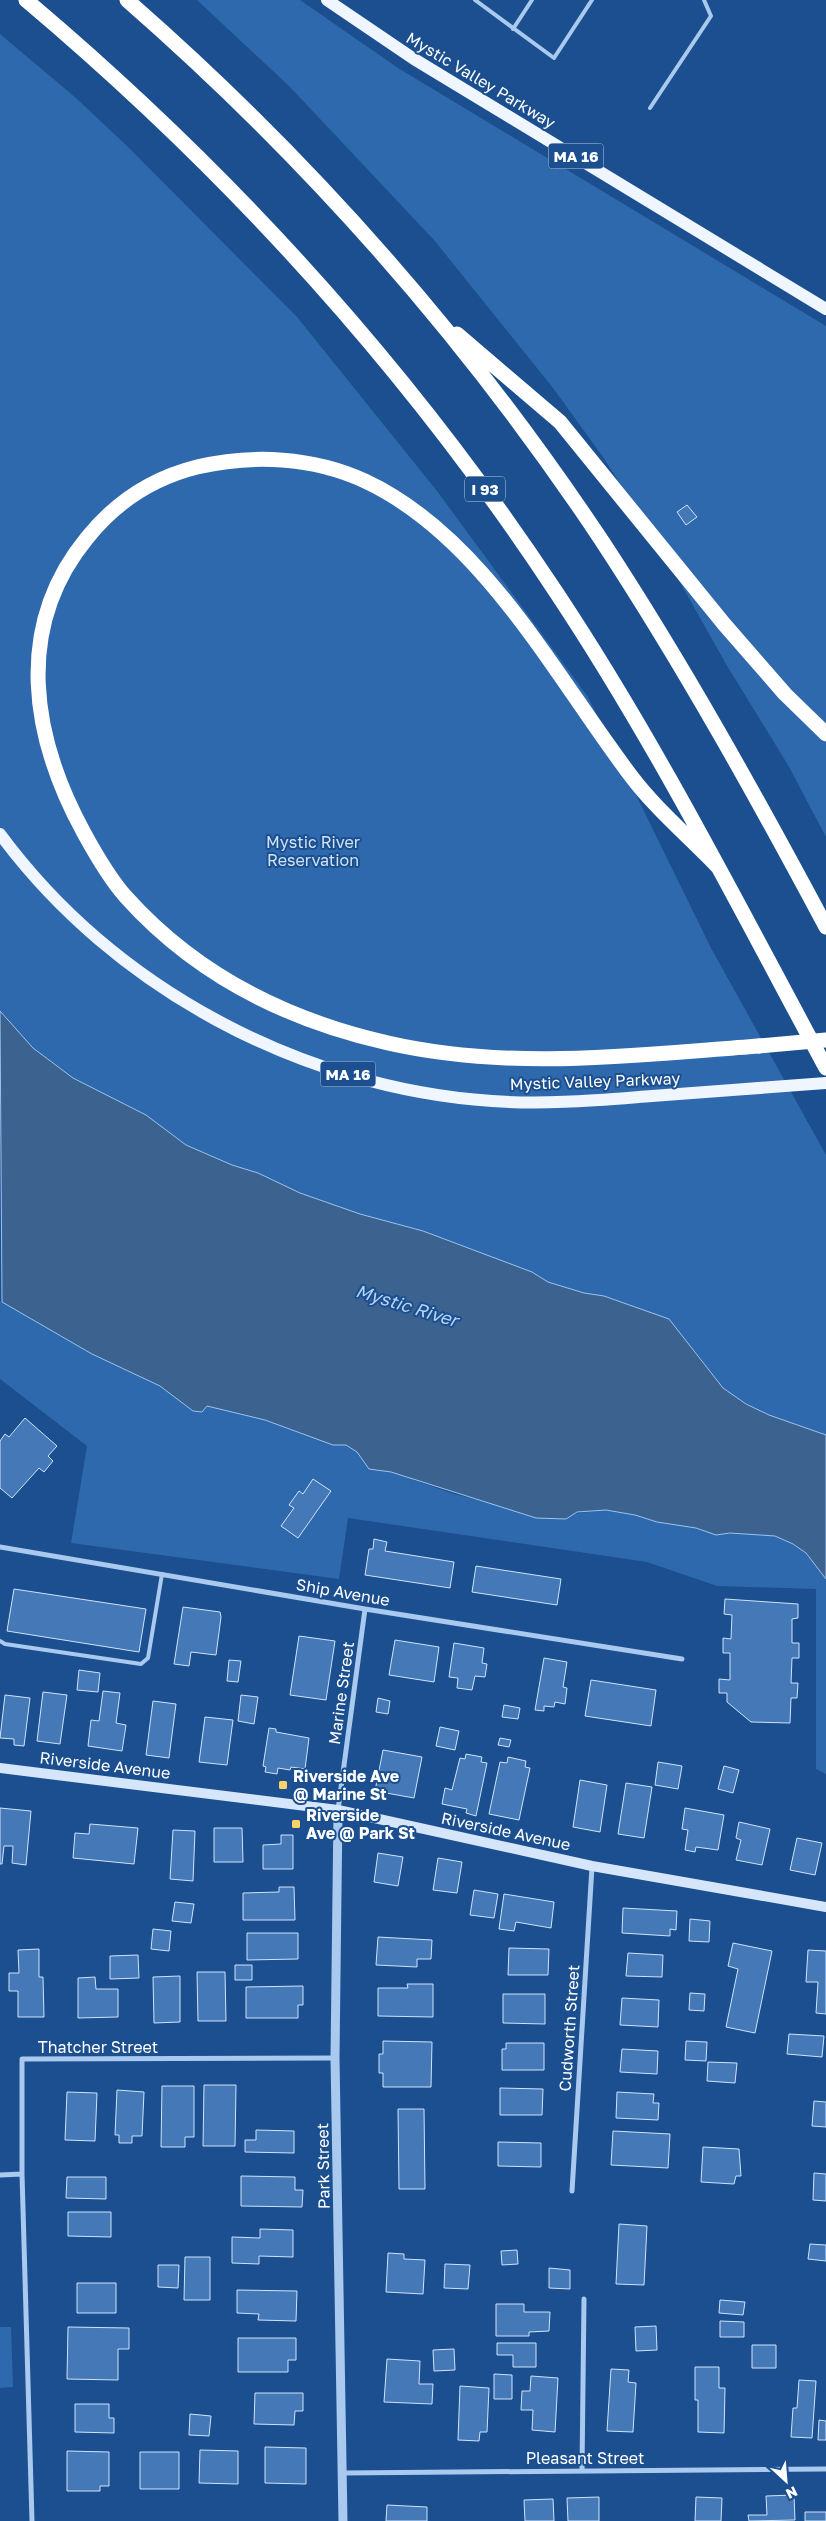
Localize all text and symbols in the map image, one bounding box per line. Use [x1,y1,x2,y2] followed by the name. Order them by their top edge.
[403,28,559,133] street label: Mystic Valley Parkway
[548,144,604,168] road number: MA 16
[465,476,505,502] road number: I 93
[266,832,360,870] park label: Mystic River Reservation
[320,1062,376,1086] road number: MA 16
[509,1068,681,1094] street label: Mystic Valley Parkway
[353,1279,464,1332] water label: Mystic River
[295,1574,391,1610] street label: Ship Avenue
[324,1640,358,1746] street label: Marine Street
[38,1747,172,1783] street label: Riverside Avenue
[293,1766,399,1804] place label: Riverside Ave @ Marine St
[277,1779,289,1791] marker: Riverside Ave @ Marine St
[306,1805,415,1843] place label: Riverside Ave @ Park St
[440,1808,572,1854] street label: Riverside Avenue
[290,1818,302,1830] marker: Riverside Ave @ Park St
[555,1964,583,2092] street label: Cudworth Street
[38,2037,158,2057] street label: Thatcher Street
[312,2123,334,2209] street label: Park Street
[526,2448,644,2468] street label: Pleasant Street
[761,2456,811,2506] north arrow
[783,2483,800,2503] text: N

